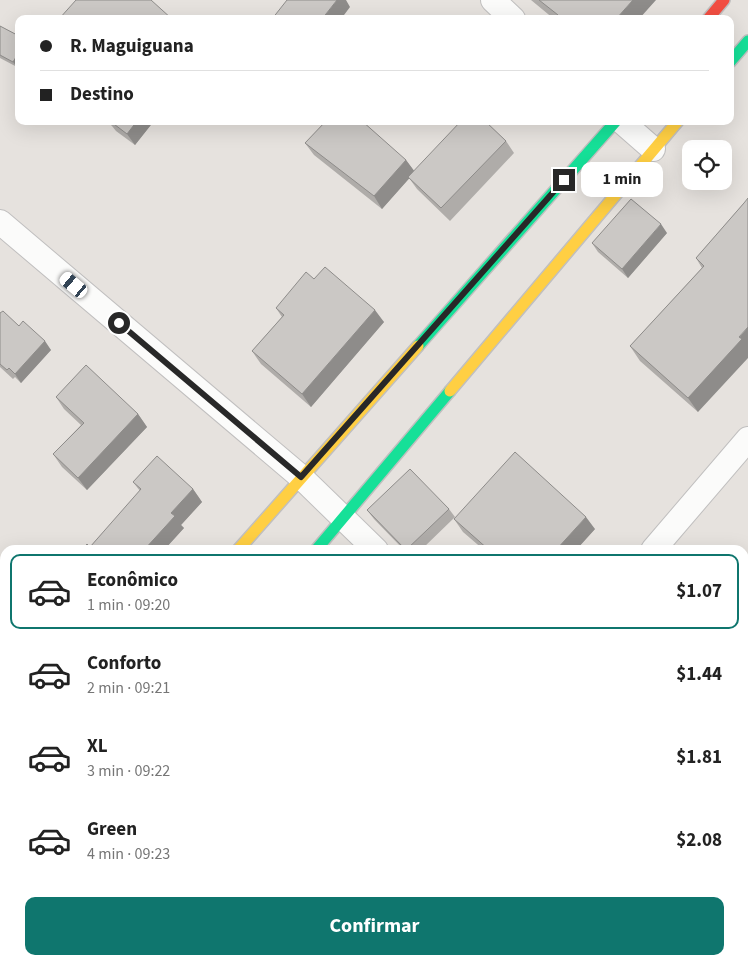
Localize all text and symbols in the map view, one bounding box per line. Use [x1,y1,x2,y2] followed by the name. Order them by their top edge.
[70,33,194,60] text: R. Maguiguana
[70,81,134,108] text: Destino
[682,140,732,190] map controls
[682,140,732,190] button: locate
[582,162,664,198] callout: 1 min
[603,168,641,190] text: 1 min
[553,169,575,191] route end
[57,270,90,300] car
[108,312,130,334] route start
[87,567,178,594] text: Econômico
[27,569,72,614] icon: car
[676,578,722,605] text: $1.07
[87,594,170,616] text: 1 min · 09:20
[87,650,161,677] text: Conforto
[27,652,72,697] icon: car
[676,661,722,688] text: $1.44
[87,677,170,699] text: 2 min · 09:21
[87,733,108,760] text: XL
[27,735,72,780] icon: car
[676,744,722,771] text: $1.81
[87,760,170,782] text: 3 min · 09:22
[87,816,137,843] text: Green
[27,818,72,863] icon: car
[676,827,722,854] text: $2.08
[87,843,170,865] text: 4 min · 09:23
[25,897,724,955] button: Confirmar

